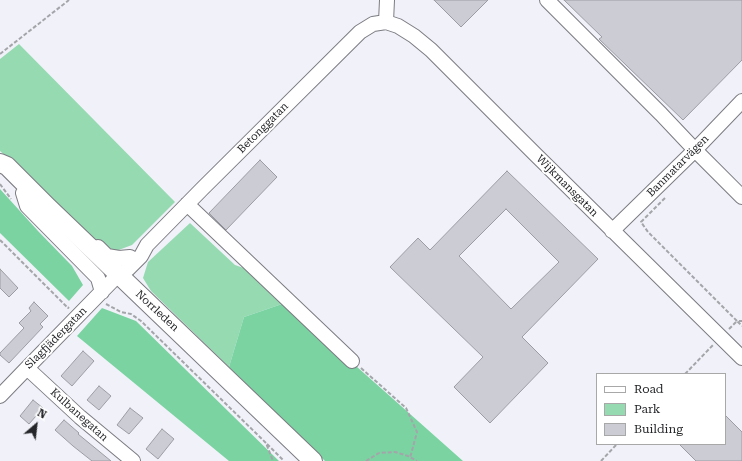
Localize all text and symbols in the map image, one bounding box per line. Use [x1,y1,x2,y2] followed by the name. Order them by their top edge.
[235,100,291,156] street label: Betonggatan
[644,132,712,200] street label: Banmatarvägen
[533,152,601,220] street label: Wijkmansgatan
[133,288,181,334] street label: Norrleden
[22,304,90,372] street label: Slagfjädergatan
[596,373,726,445] legend
[634,382,663,396] text: Road
[47,386,111,444] street label: Kulbanegatan
[634,402,660,416] text: Park
[16,405,56,445] north arrow
[35,406,49,422] text: N
[634,422,683,436] text: Building

